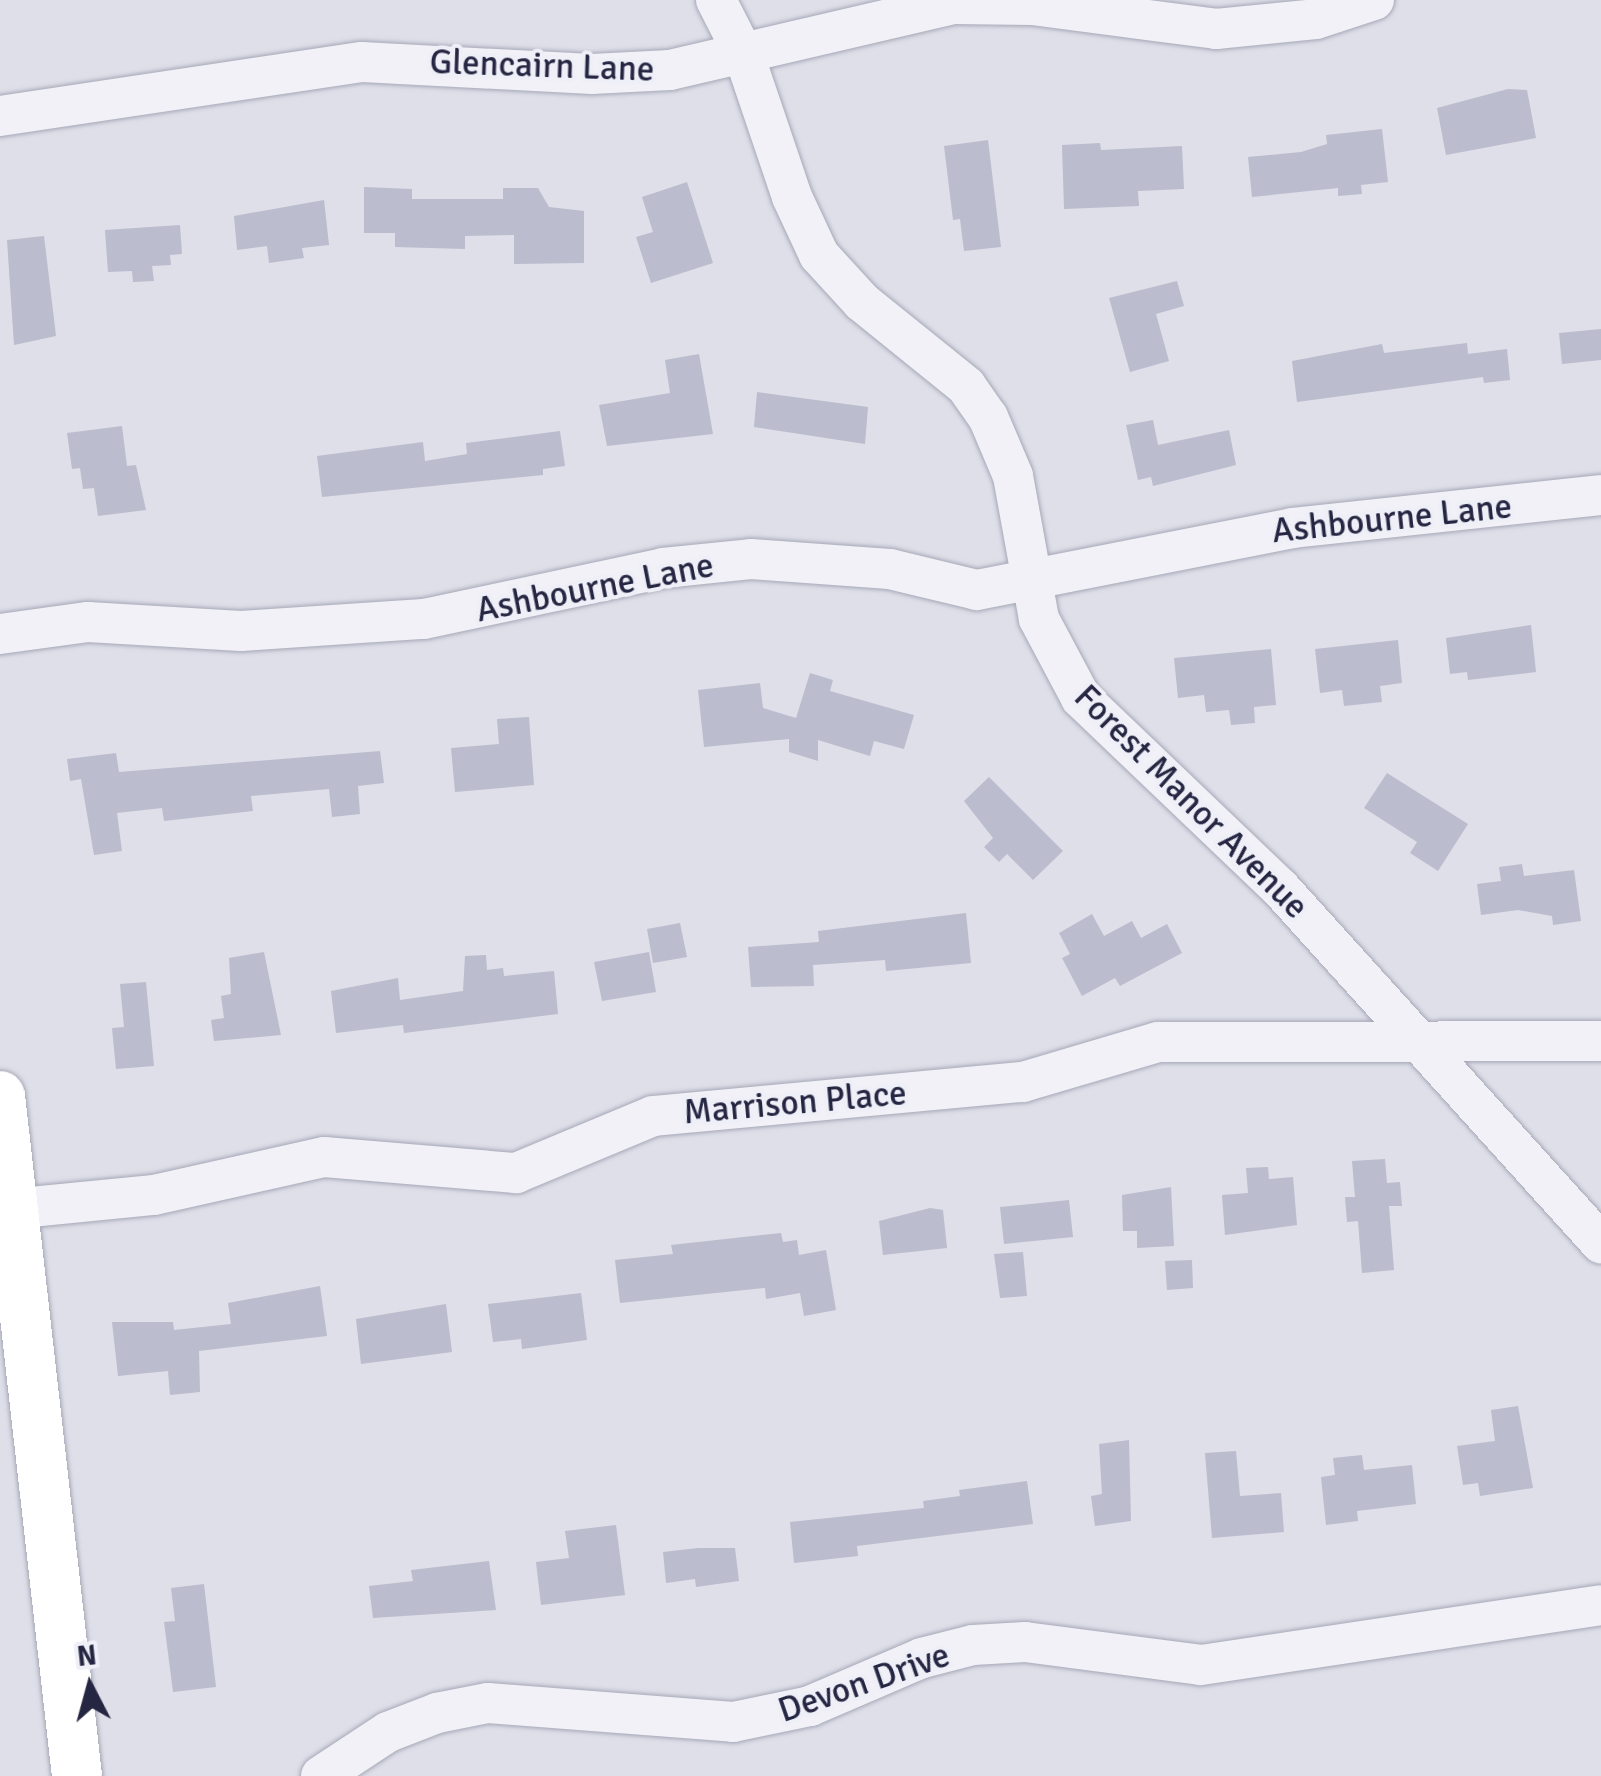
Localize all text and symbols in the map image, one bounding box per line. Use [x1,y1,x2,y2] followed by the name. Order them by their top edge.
[429,41,655,91] street label: Glencairn Lane
[1270,486,1514,552] street label: Ashbourne Lane
[473,544,717,632] street label: Ashbourne Lane
[1065,676,1317,928] street label: Forest Manor Avenue
[682,1072,908,1134] street label: Marrison Place
[773,1634,955,1732] street label: Devon Drive
[40,1636,140,1736] north arrow
[75,1638,98,1674] text: N

